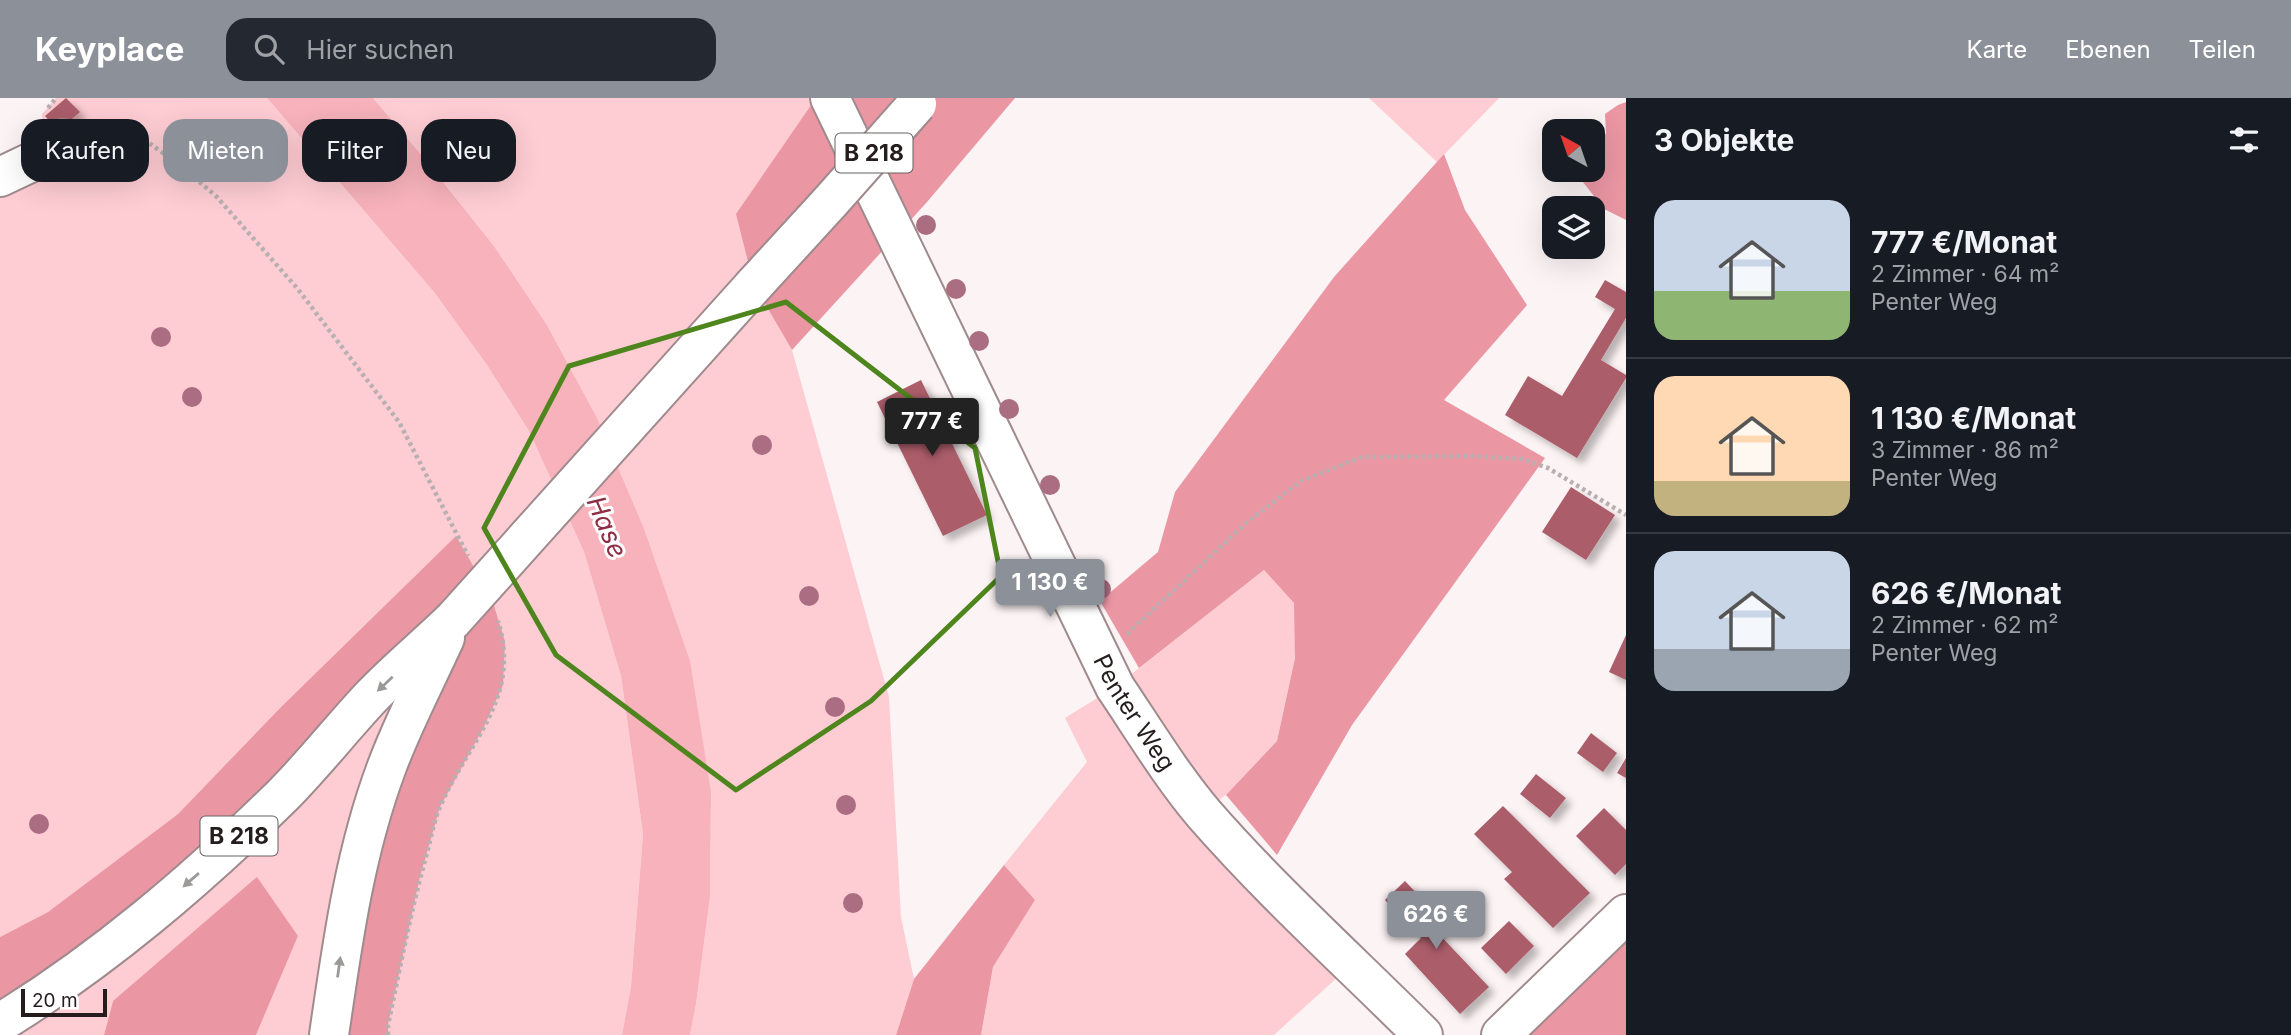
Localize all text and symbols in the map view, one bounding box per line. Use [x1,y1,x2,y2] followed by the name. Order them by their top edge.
[226,18,716,81] search box
[35,29,184,69] text: Keyplace
[250,30,288,68] icon: search
[306,34,454,65] text: Hier suchen
[1967,35,2027,64] text: Karte
[2065,35,2151,64] text: Ebenen
[2189,35,2256,64] text: Teilen
[21,119,149,182] chip: Kaufen
[163,119,288,182] chip: Mieten
[302,119,407,182] chip: Filter
[421,119,516,182] chip: Neu
[1542,119,1605,182] north arrow
[1542,119,1605,259] map controls
[2225,121,2263,159] icon: filters
[1654,122,1794,158] text: 3 Objekte
[836,134,912,172] road number: B 218
[1542,196,1605,259] button: layers
[1871,224,2057,260] text: 777 €/Monat
[1710,228,1794,312] icon: home
[1871,260,2059,288] text: 2 Zimmer · 64 m²
[1871,288,1997,316] text: Penter Weg
[883,398,981,458] pin: 777 €
[1871,400,2076,436] text: 1 130 €/Monat
[1710,404,1794,488] icon: home
[901,407,963,435] text: 777 €
[1871,436,2059,464] text: 3 Zimmer · 86 m²
[1871,464,1997,492] text: Penter Weg
[581,491,634,562] water label: Hase
[985,560,1115,619] pin: 1 130 €
[1012,568,1088,596] text: 1 130 €
[1871,575,2062,611] text: 626 €/Monat
[1710,579,1794,663] icon: home
[1871,611,2059,639] text: 2 Zimmer · 62 m²
[1871,639,1997,667] text: Penter Weg
[1087,650,1182,776] street label: Penter Weg
[377,675,394,691] one-way arrow
[201,816,278,856] road number: B 218
[183,872,200,887] one-way arrow
[1387,892,1485,951] pin: 626 €
[1403,900,1469,928] text: 626 €
[334,956,345,978] one-way arrow
[21,986,107,1018] scale bar
[32,989,78,1012] text: 20 m

